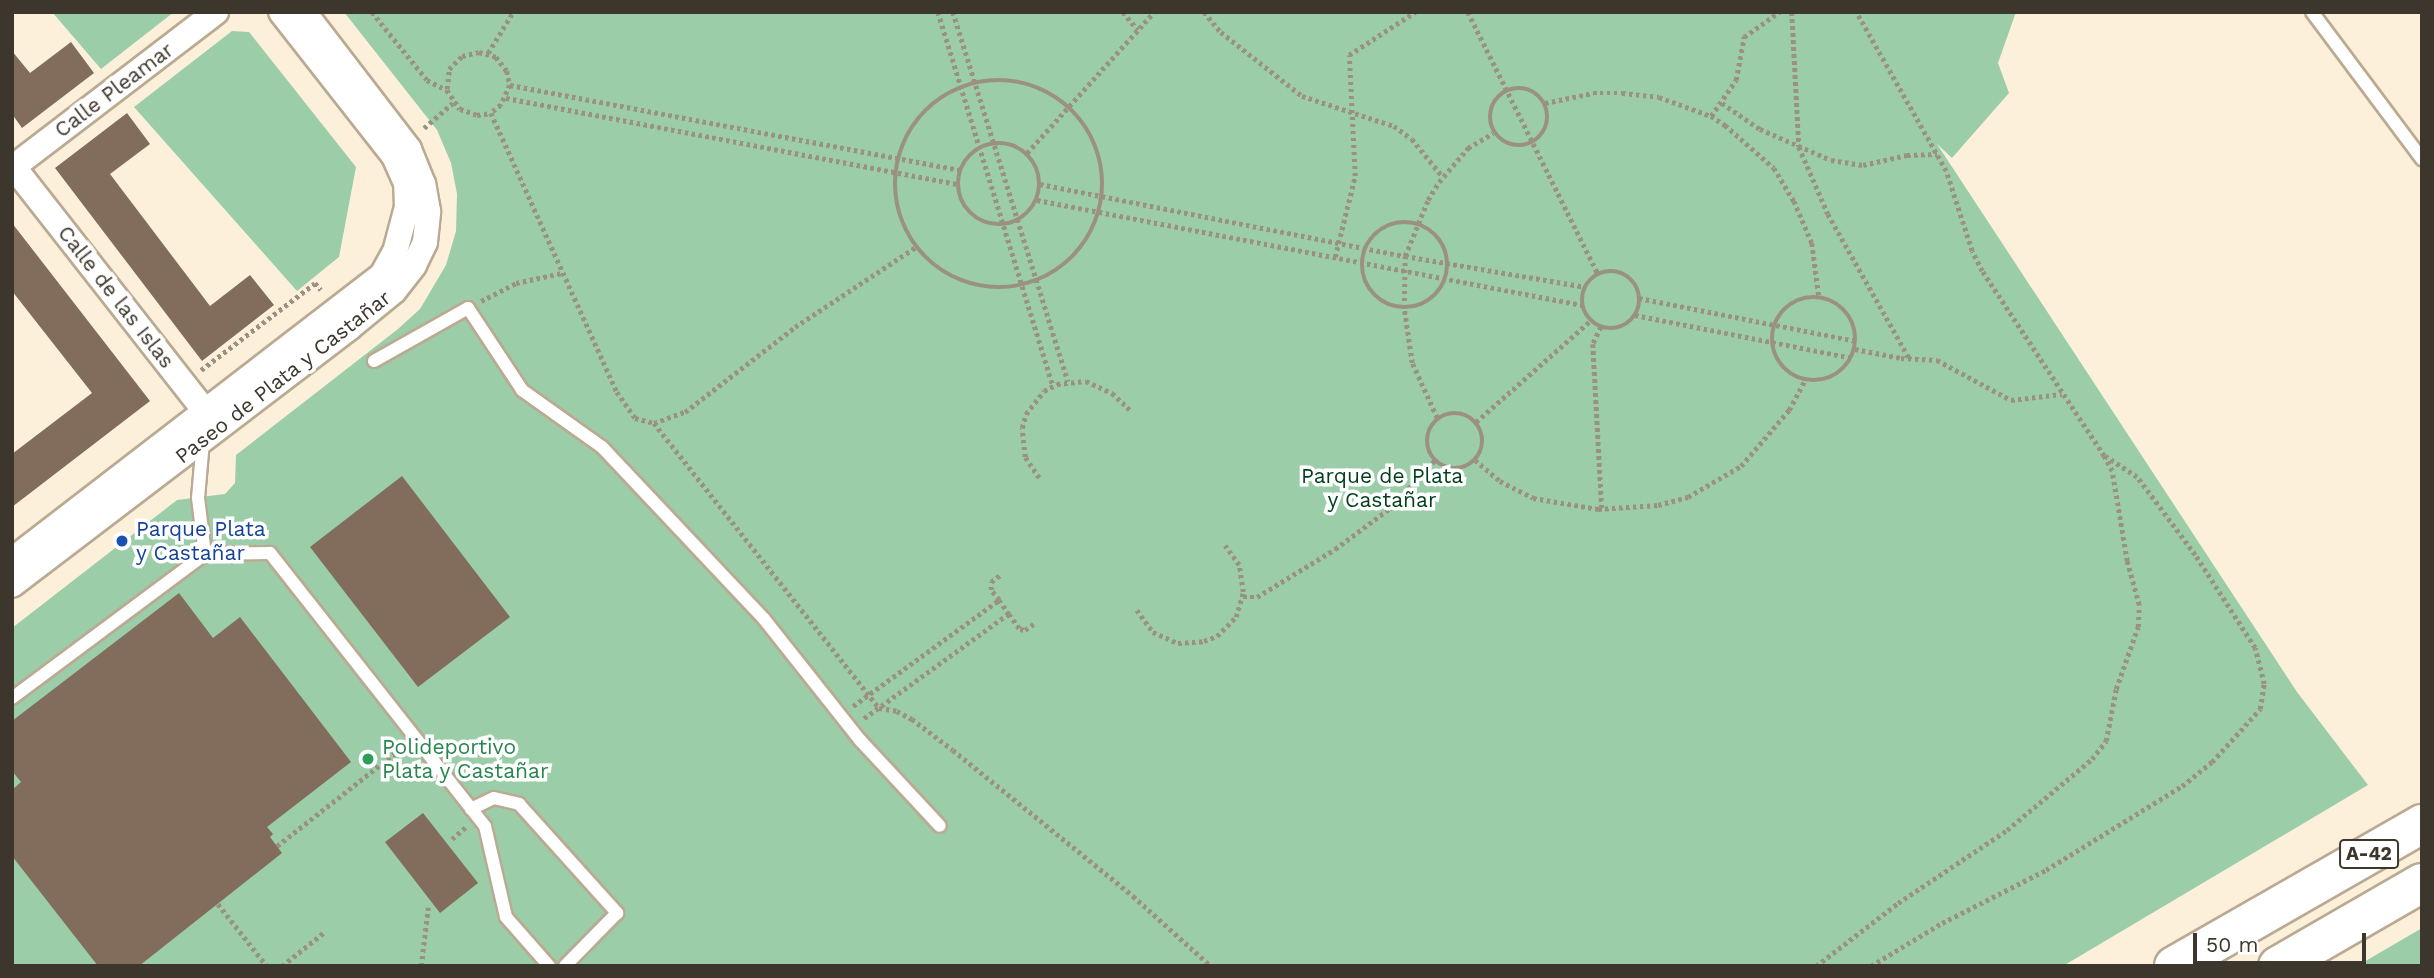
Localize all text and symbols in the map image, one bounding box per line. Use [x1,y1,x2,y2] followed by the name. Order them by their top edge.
[50,37,178,143] street label: Calle Pleamar
[53,221,179,373] street label: Calle de las Islas
[170,285,396,469] street label: Paseo de Plata y Castañar
[1301,463,1463,513] park label: Parque de Plata y Castañar
[136,516,266,566] place label: Parque Plata y Castañar
[114,533,130,549] marker: Parque Plata y Castañar
[382,734,550,784] place label: Polideportivo Plata y Castañar
[360,751,376,767] marker: Polideportivo Plata y Castañar
[2338,838,2400,870] road number: A-42
[2196,918,2369,962] scale bar
[2206,932,2258,957] text: 50 m

